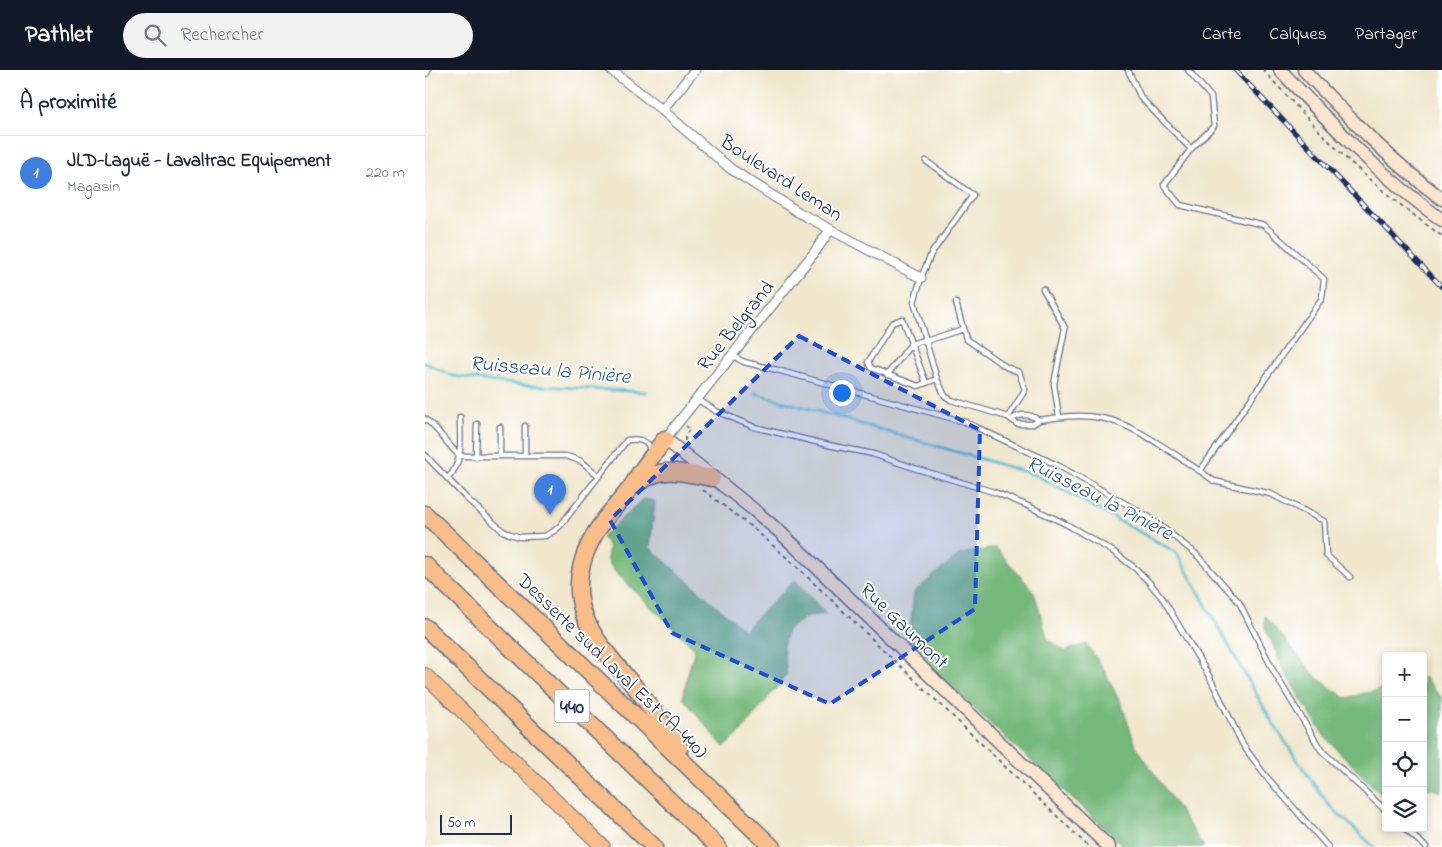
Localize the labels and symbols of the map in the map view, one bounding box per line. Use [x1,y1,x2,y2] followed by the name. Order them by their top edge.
[713,128,848,230] street label: Boulevard Leman
[691,275,783,379] street label: Rue Belgrand
[468,349,633,393] water label: Ruisseau la Pinière
[829,380,855,406] your location
[1021,449,1179,549] water label: Ruisseau la Pinière
[534,474,566,515] pin: 1
[513,567,713,763] street label: Desserte sud Laval Est (A-440)
[852,577,954,677] street label: Rue Gaumont
[555,690,589,722] road number: 440
[440,812,513,835] scale bar

